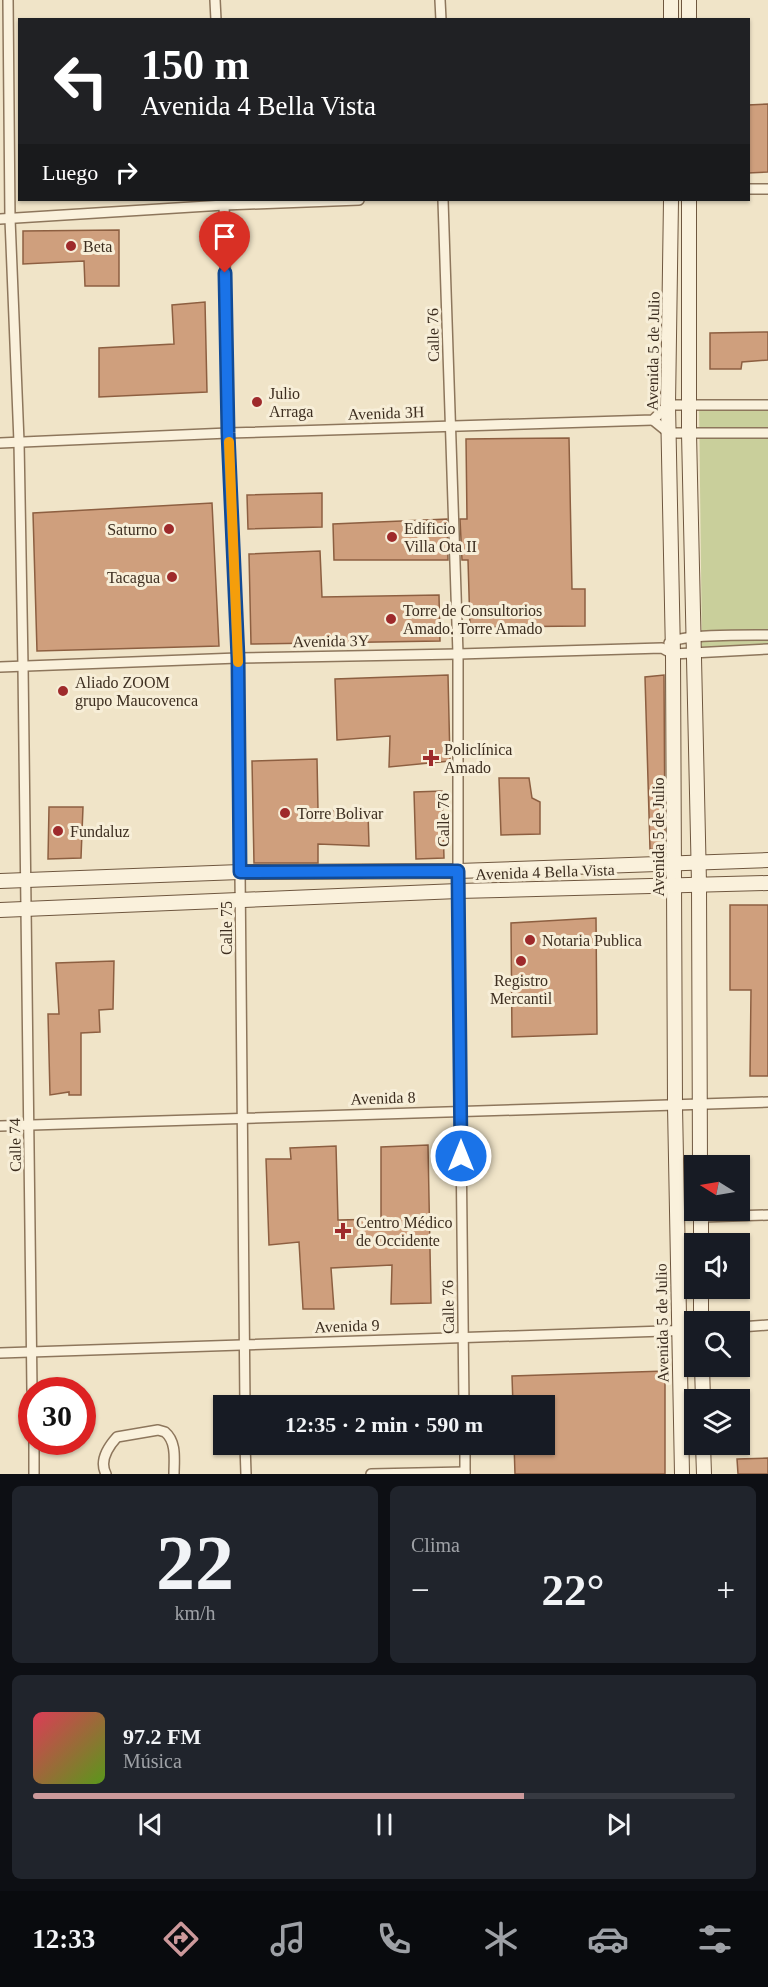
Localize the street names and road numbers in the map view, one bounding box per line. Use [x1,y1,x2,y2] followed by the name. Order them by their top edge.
[643,291,663,411] street label: Avenida 5 de Julio
[424,308,442,362] street label: Calle 76
[347,403,425,423] street label: Avenida 3H
[293,632,370,650] street label: Avenida 3Y
[650,777,667,897] street label: Avenida 5 de Julio
[435,793,452,847] street label: Calle 76
[475,861,615,883] street label: Avenida 4 Bella Vista
[218,901,235,955] street label: Calle 75
[350,1088,416,1108] street label: Avenida 8
[6,1118,24,1172] street label: Calle 74
[652,1263,672,1383] street label: Avenida 5 de Julio
[439,1280,457,1334] street label: Calle 76
[314,1316,380,1336] street label: Avenida 9

